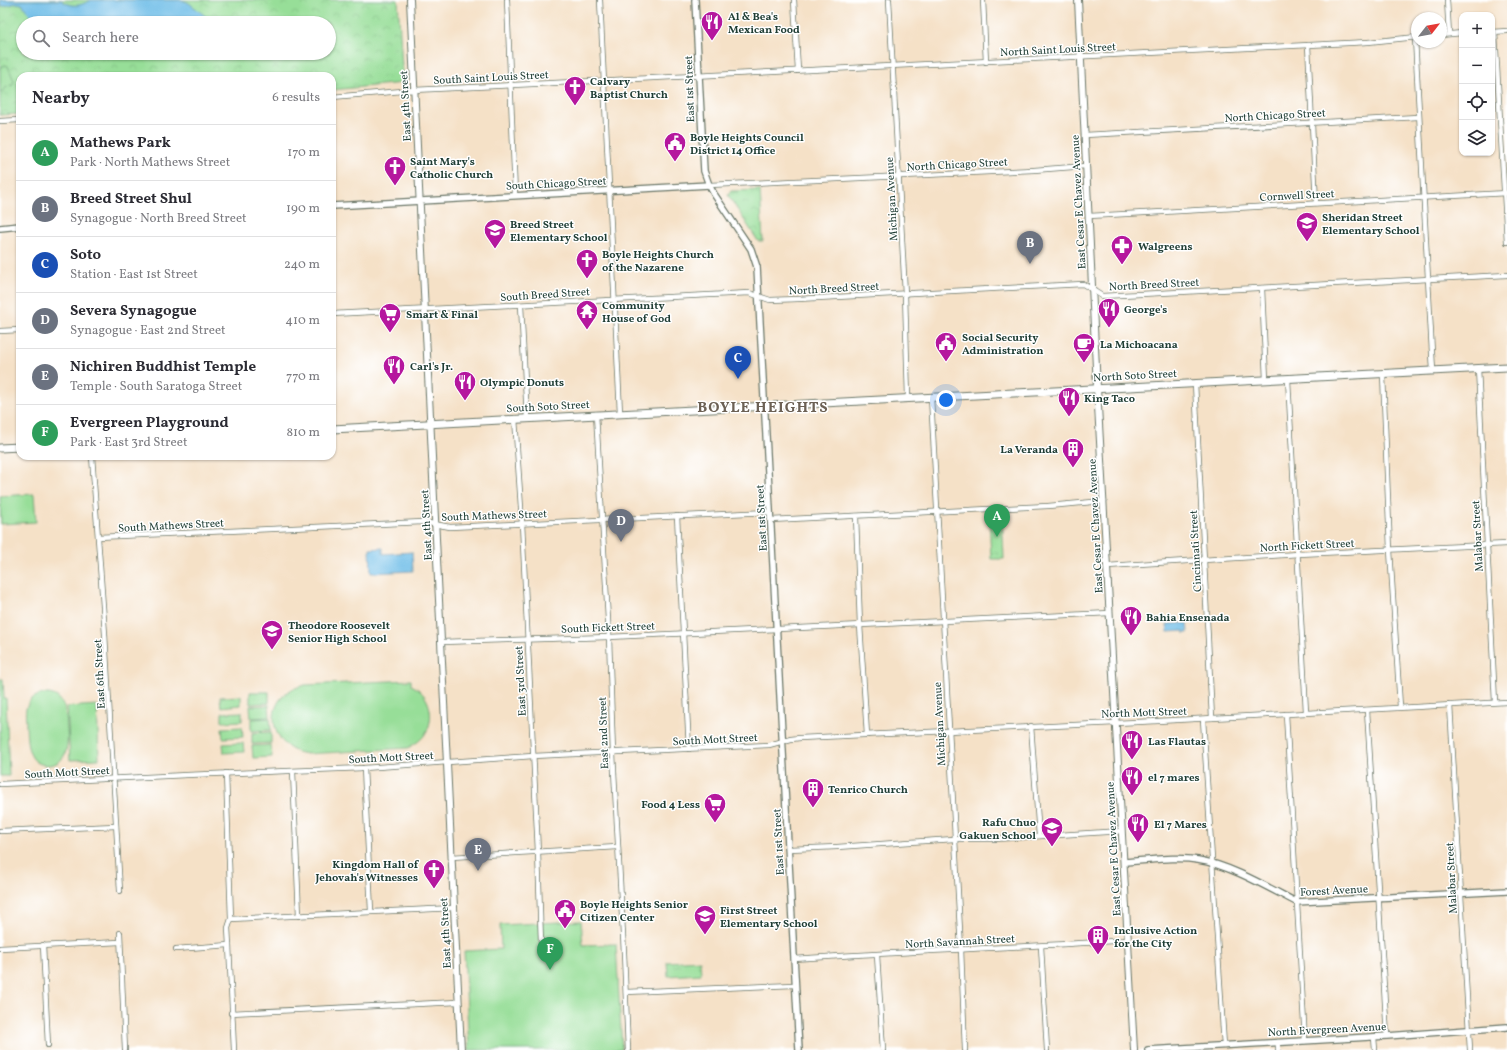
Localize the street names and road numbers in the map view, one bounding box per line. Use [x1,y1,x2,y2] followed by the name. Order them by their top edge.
[1000,40,1117,61] street label: North Saint Louis Street
[682,55,699,123] street label: East 1st Street
[433,68,549,89] street label: South Saint Louis Street
[397,70,416,142] street label: East 4th Street
[1224,106,1326,127] street label: North Chicago Street
[1068,134,1091,270] street label: East Cesar E Chavez Avenue
[906,155,1008,176] street label: North Chicago Street
[883,157,902,241] street label: Michigan Avenue
[505,174,607,195] street label: South Chicago Street
[1259,187,1335,206] street label: Cornwell Street
[1109,276,1200,295] street label: North Breed Street
[789,280,880,299] street label: North Breed Street
[500,285,591,306] street label: South Breed Street
[1093,367,1177,386] street label: North Soto Street
[506,398,590,417] street label: South Soto Street
[1085,458,1108,594] street label: East Cesar E Chavez Avenue
[753,484,772,552] street label: East 1st Street
[418,489,437,561] street label: East 4th Street
[1469,500,1488,572] street label: Malabar Street
[441,507,547,526] street label: South Mathews Street
[1187,509,1206,592] street label: Cincinnati Street
[118,516,225,537] street label: South Mathews Street
[1259,537,1355,556] street label: North Fickett Street
[561,619,656,638] street label: South Fickett Street
[91,639,110,709] street label: East 6th Street
[512,645,531,716] street label: East 3rd Street
[931,682,950,766] street label: Michigan Avenue
[596,696,613,769] street label: East 2nd Street
[1101,705,1187,722] street label: North Mott Street
[672,731,758,750] street label: South Mott Street
[348,749,434,768] street label: South Mott Street
[24,764,110,783] street label: South Mott Street
[1103,781,1126,917] street label: East Cesar E Chavez Avenue
[770,808,789,876] street label: East 1st Street
[1443,842,1462,914] street label: Malabar Street
[1300,882,1368,901] street label: Forest Avenue
[437,897,456,969] street label: East 4th Street
[905,932,1016,953] street label: North Savannah Street
[1267,1020,1387,1041] street label: North Evergreen Avenue

